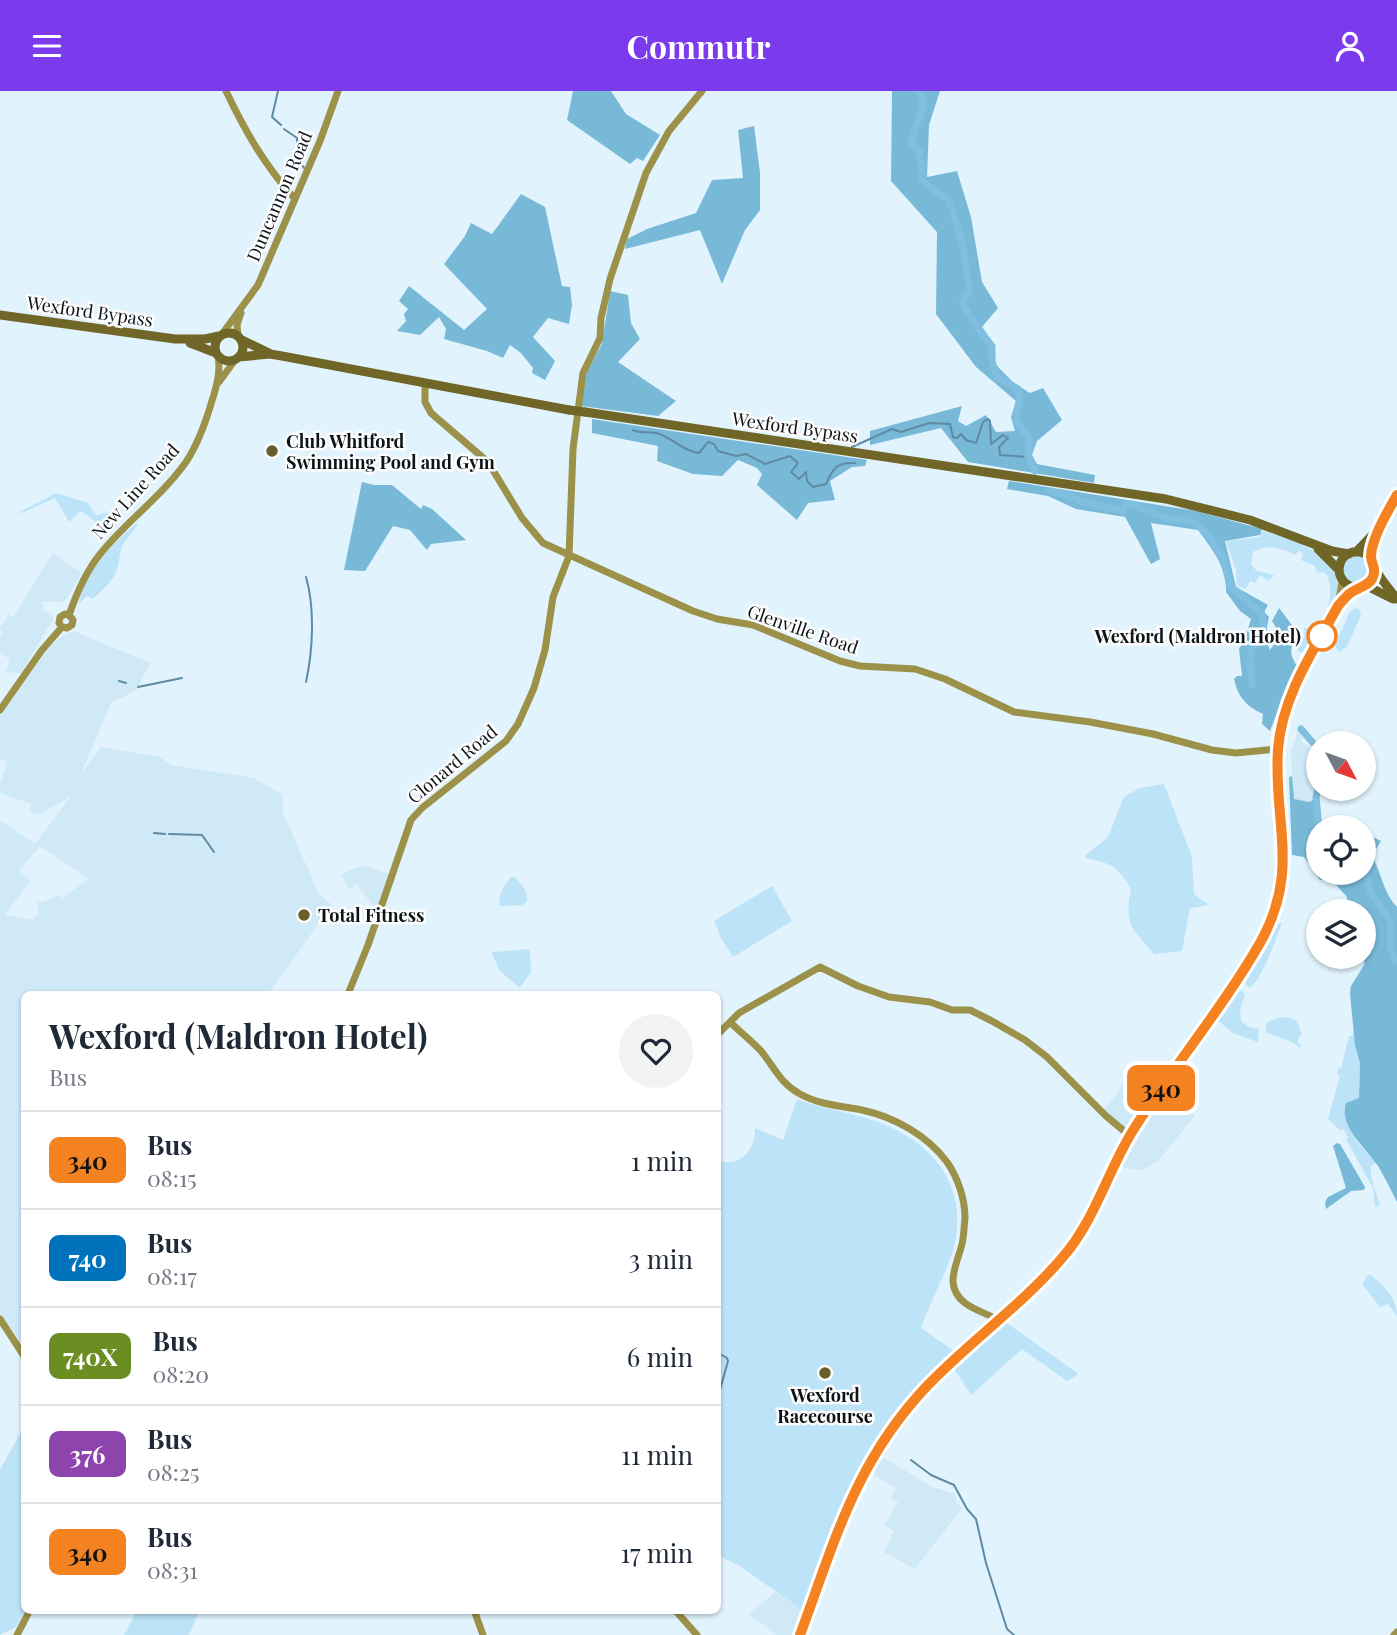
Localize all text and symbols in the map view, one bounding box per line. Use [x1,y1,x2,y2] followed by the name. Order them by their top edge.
[626,24,771,67] text: Commutr
[28,27,66,65] icon: menu
[1331,27,1369,65] icon: person
[241,127,318,265] street label: Duncannon Road
[24,290,155,332] street label: Wexford Bypass
[729,406,860,448] street label: Wexford Bypass
[286,429,496,474] place label: Club Whitford Swimming Pool and Gym
[86,438,185,544] street label: New Line Road
[264,443,280,459] marker: Club Whitford Swimming Pool and Gym
[744,599,862,659] street label: Glenville Road
[1307,621,1337,651] marker: Wexford (Maldron Hotel)
[1094,624,1301,648] place label: Wexford (Maldron Hotel)
[402,719,502,809] street label: Clonard Road
[1306,731,1376,801] north arrow
[1306,731,1376,969] map controls
[1306,815,1376,885] button: locate
[1306,899,1376,969] button: layers
[318,903,424,927] place label: Total Fitness
[296,907,312,923] marker: Total Fitness
[49,1013,427,1057] text: Wexford (Maldron Hotel)
[619,1014,693,1088] button: heart
[49,1061,87,1092] text: Bus
[1121,1065,1201,1111] line badge: 340
[1141,1072,1181,1104] text: 340
[147,1127,192,1162] text: Bus
[631,1143,693,1178] text: 1 min
[68,1144,107,1176] text: 340
[147,1162,197,1193] text: 08:15
[147,1225,192,1260] text: Bus
[629,1241,693,1276] text: 3 min
[69,1242,106,1274] text: 740
[147,1260,197,1291] text: 08:17
[152,1323,198,1358] text: Bus
[627,1339,693,1374] text: 6 min
[63,1340,117,1372] text: 740X
[152,1358,209,1389] text: 08:20
[817,1365,833,1381] marker: Wexford Racecourse
[777,1383,873,1428] place label: Wexford Racecourse
[147,1421,192,1456] text: Bus
[621,1437,693,1472] text: 11 min
[69,1438,106,1470] text: 376
[147,1456,199,1487] text: 08:25
[147,1519,192,1554] text: Bus
[620,1535,693,1570] text: 17 min
[68,1536,107,1568] text: 340
[147,1554,198,1585] text: 08:31

